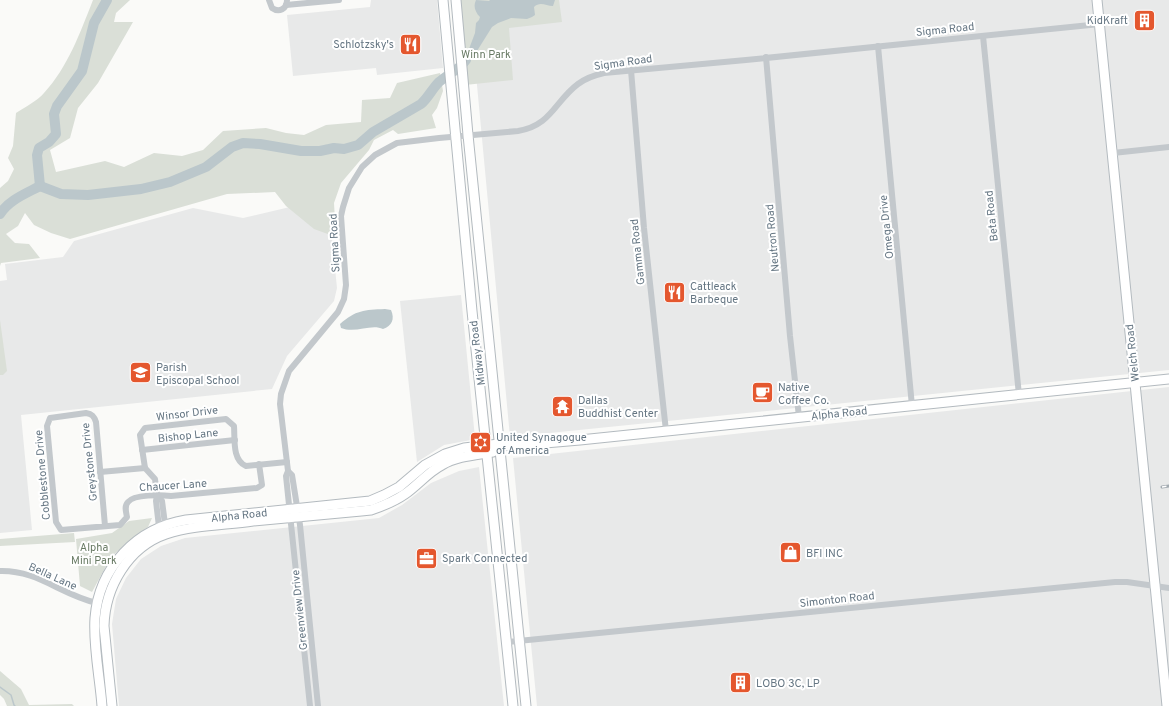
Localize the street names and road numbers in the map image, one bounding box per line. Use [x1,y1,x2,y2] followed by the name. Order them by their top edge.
[915,20,975,40] street label: Sigma Road
[593,52,653,74] street label: Sigma Road
[982,190,1002,242] street label: Beta Road
[877,194,897,260] street label: Omega Drive
[763,203,783,272] street label: Neutron Road
[326,213,344,273] street label: Sigma Road
[628,218,648,286] street label: Gamma Road
[467,320,489,386] street label: Midway Road
[1123,324,1143,382] street label: Welch Road
[155,403,219,425] street label: Winsor Drive
[810,404,868,424] street label: Alpha Road
[79,422,101,502] street label: Greystone Drive
[157,426,219,446] street label: Bishop Lane
[32,429,54,521] street label: Cobblestone Drive
[139,477,208,495] street label: Chaucer Lane
[210,506,268,526] street label: Alpha Road
[26,560,79,594] street label: Bella Lane
[289,569,311,651] street label: Greenview Drive
[799,589,875,611] street label: Simonton Road

